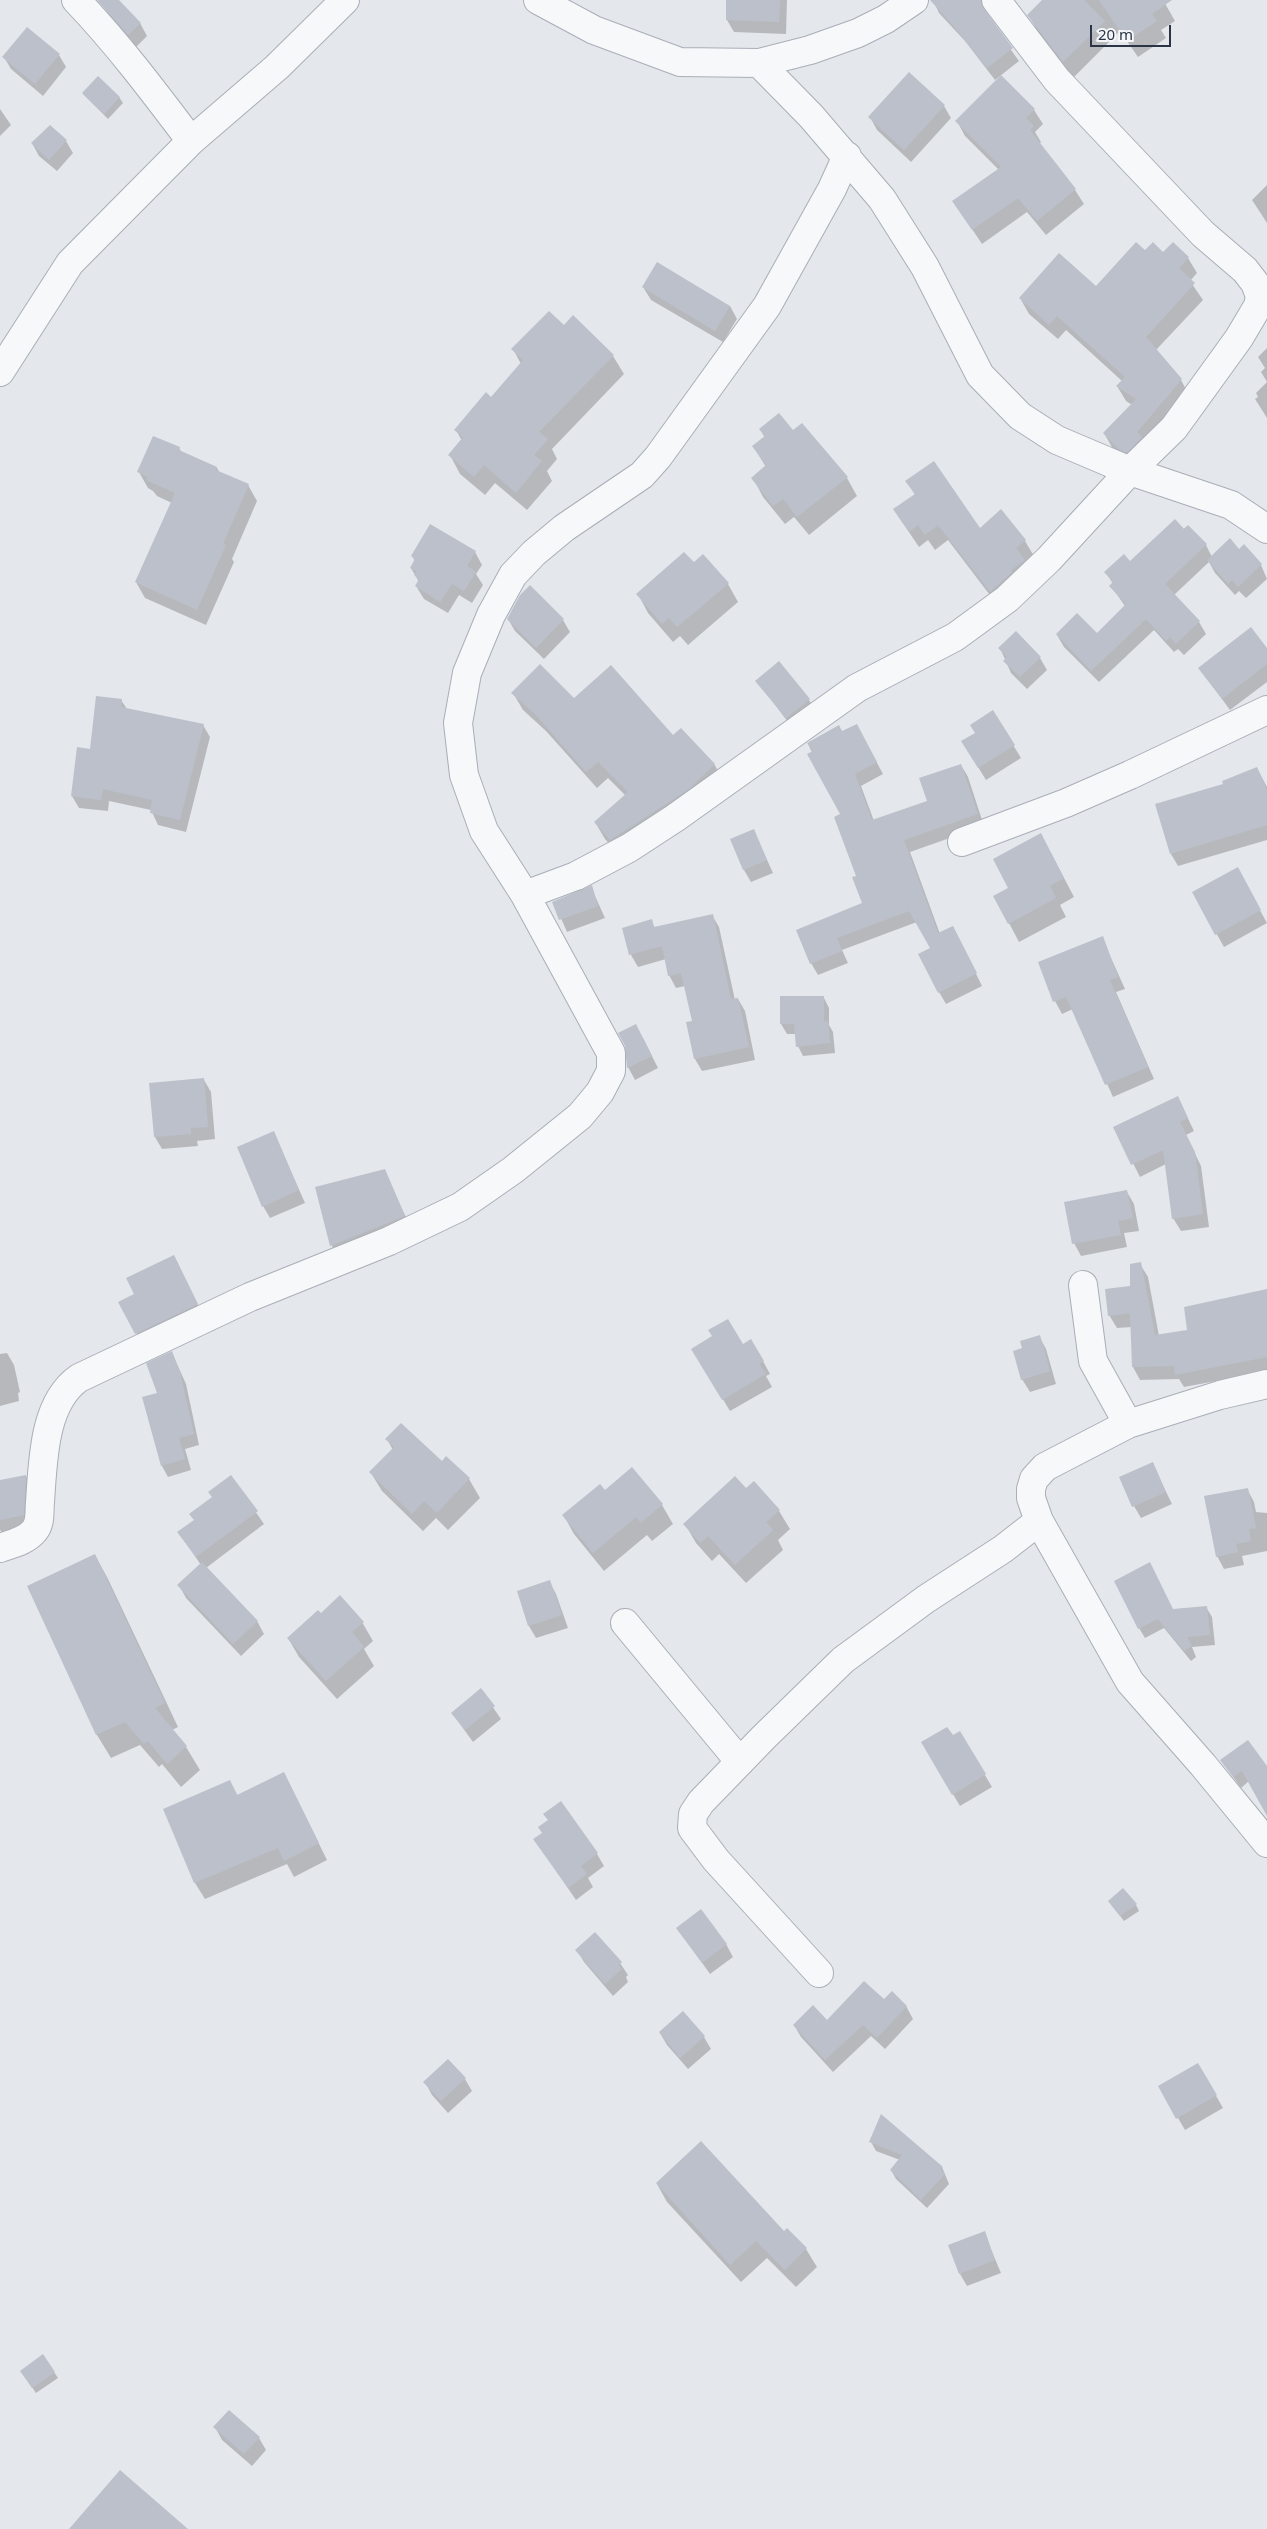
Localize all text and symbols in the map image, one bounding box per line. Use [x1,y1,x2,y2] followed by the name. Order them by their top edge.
[1092,15,1173,47] scale bar
[1098,24,1133,44] text: 20 m

